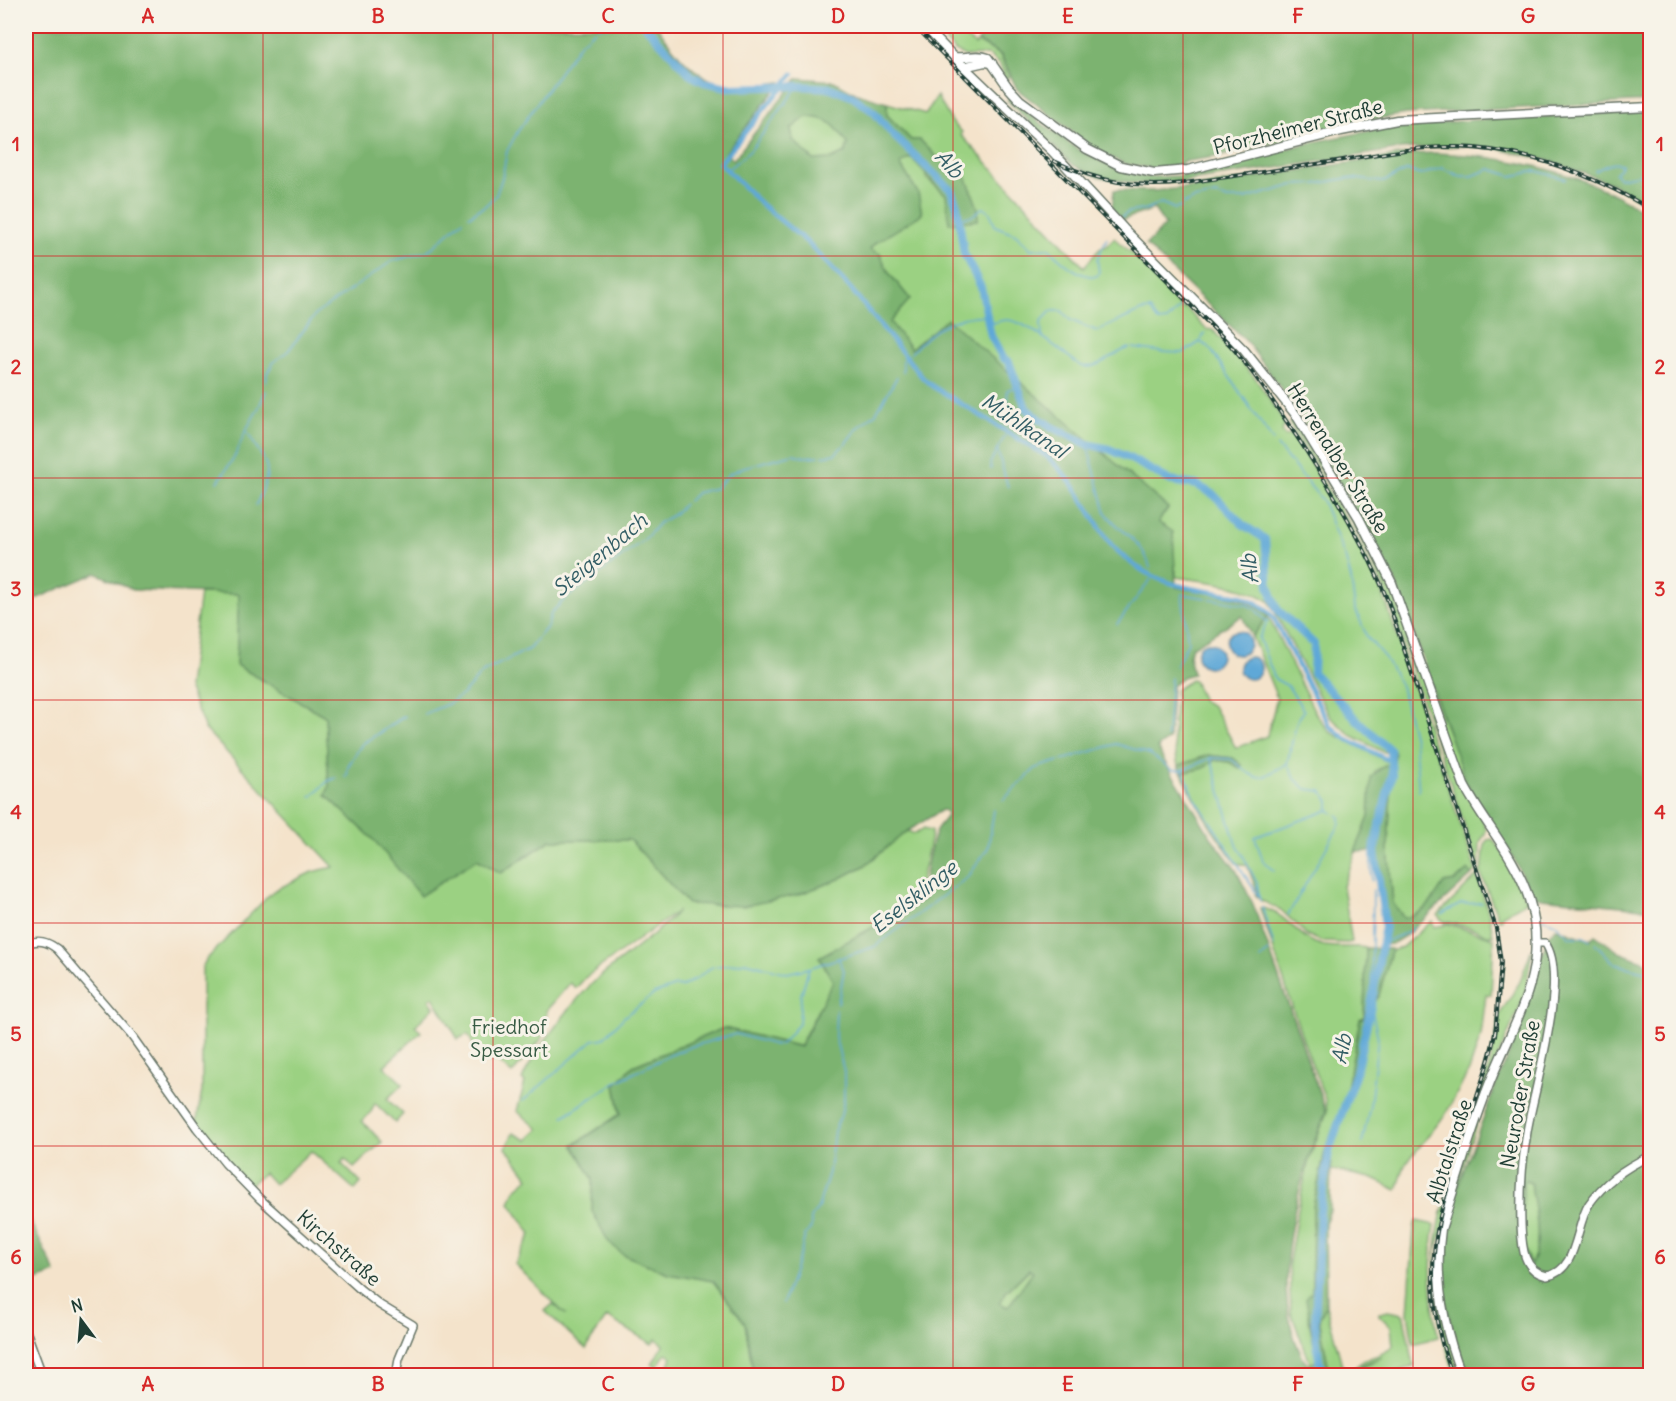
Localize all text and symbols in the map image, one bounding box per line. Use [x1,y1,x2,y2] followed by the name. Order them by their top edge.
[142,3,155,28] text: A
[371,3,385,28] text: B
[601,3,615,28] text: C
[831,3,845,28] text: D
[1062,3,1074,28] text: E
[1292,3,1304,28] text: F
[1521,3,1535,28] text: G
[1210,93,1385,160] street label: Pforzheimer Straße
[12,131,20,156] text: 1
[1656,131,1664,156] text: 1
[929,144,970,185] water label: Alb
[11,354,22,379] text: 2
[1655,354,1666,379] text: 2
[1282,378,1395,537] street label: Herrenalber Straße
[976,387,1075,466] water label: Mühlkanal
[547,507,653,602] water label: Steigenbach
[1234,551,1264,585] water label: Alb
[10,576,22,601] text: 3
[1654,576,1666,601] text: 3
[10,799,22,824] text: 4
[1654,799,1666,824] text: 4
[865,853,964,939] water label: Eselsklinge
[470,1014,548,1062] park label: Friedhof Spessart
[1494,1018,1545,1170] street label: Neuroder Straße
[10,1021,22,1046] text: 5
[1654,1021,1666,1046] text: 5
[1325,1030,1358,1066] water label: Alb
[1420,1096,1477,1206] street label: Albtalstraße
[292,1204,387,1291] street label: Kirchstraße
[10,1244,22,1269] text: 6
[1654,1244,1666,1269] text: 6
[51,1290,111,1350] north arrow
[69,1294,85,1317] text: N
[142,1371,155,1396] text: A
[371,1371,385,1396] text: B
[601,1371,615,1396] text: C
[831,1371,845,1396] text: D
[1062,1371,1074,1396] text: E
[1292,1371,1304,1396] text: F
[1521,1371,1535,1396] text: G

